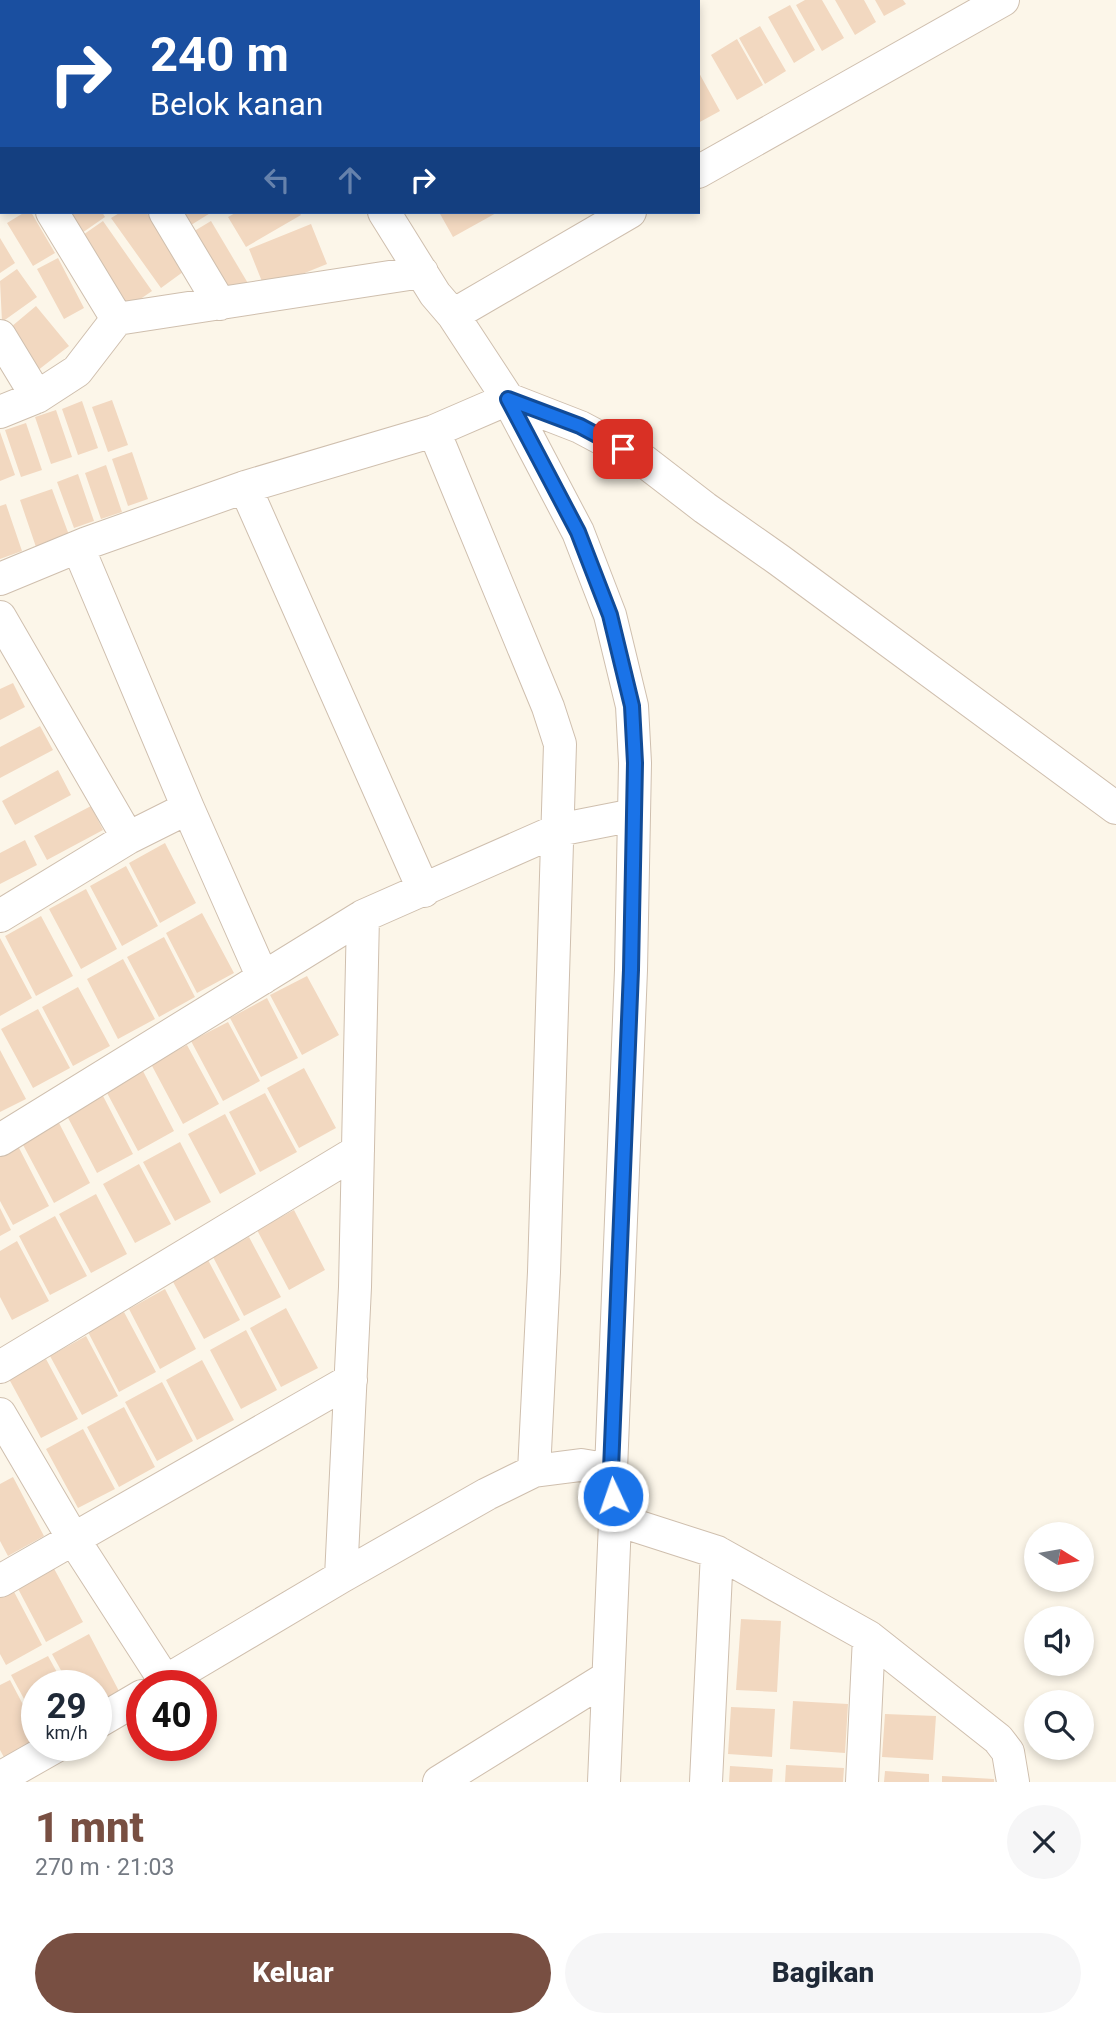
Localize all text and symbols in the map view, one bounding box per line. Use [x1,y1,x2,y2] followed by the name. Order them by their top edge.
[150,26,289,83] text: 240 m
[35,28,126,119] icon: right
[150,85,323,123] text: Belok kanan
[258,161,296,199] icon: left
[331,161,369,199] icon: ahead
[404,161,442,199] icon: right
[593,419,653,479] pin
[604,430,642,468] icon: arrive
[576,1459,650,1533] position arrow
[1024,1522,1094,1592] north arrow
[1024,1522,1094,1760] map controls
[1024,1606,1094,1676] button: sound
[126,1670,217,1761] speed limit sign: 40
[46,1686,87,1727] text: 29
[1024,1690,1094,1760] button: search
[45,1722,88,1743] text: km/h
[35,1803,144,1852] text: 1 mnt
[1007,1805,1081,1879] button: close
[35,1854,174,1881] text: 270 m · 21:03
[35,1933,551,2013] button: Keluar
[565,1933,1081,2013] button: Bagikan

